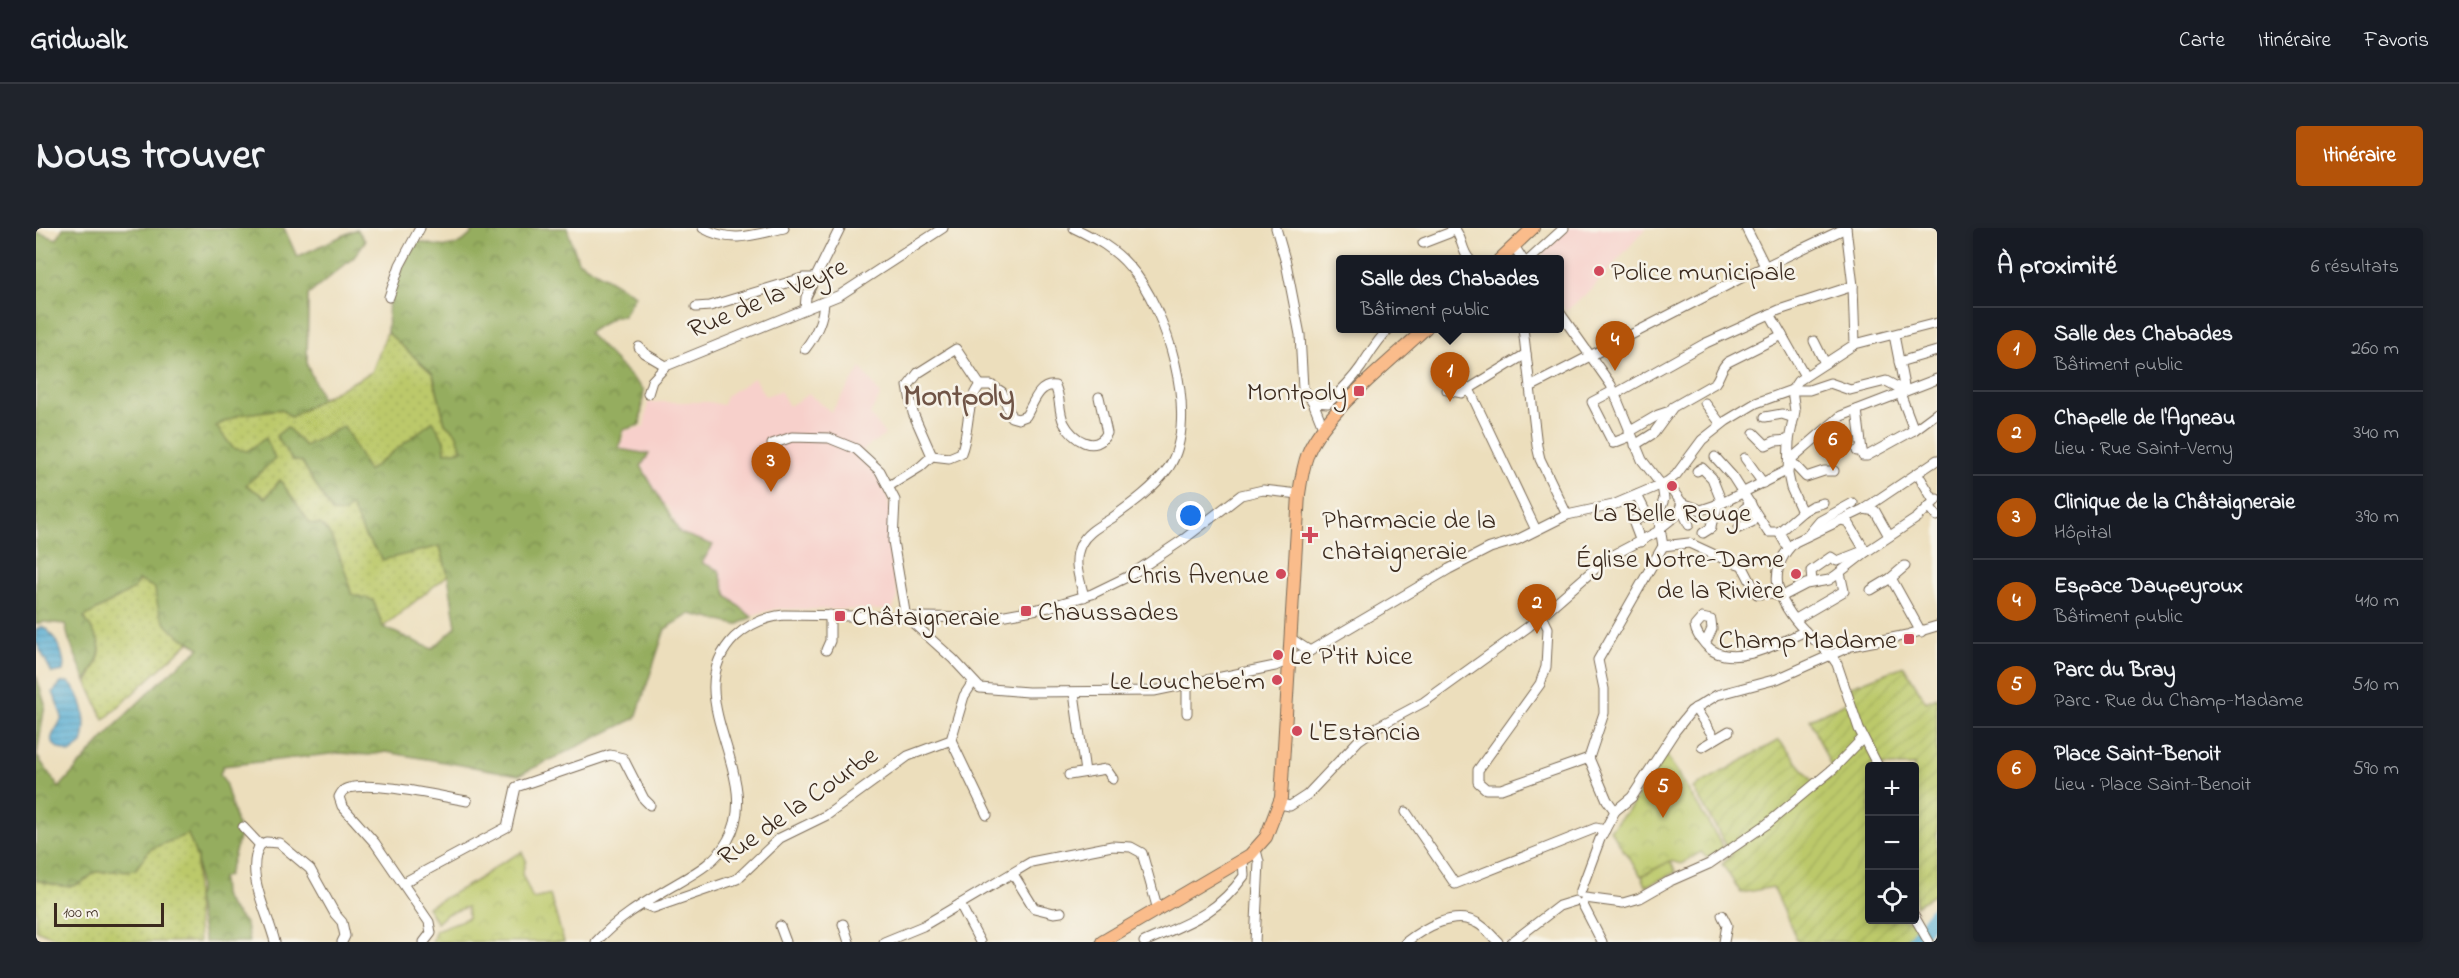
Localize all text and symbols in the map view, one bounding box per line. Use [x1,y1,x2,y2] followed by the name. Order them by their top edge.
[30,21,127,62] text: Gridwalk
[2179,26,2225,56] text: Carte
[2258,26,2331,56] text: Itinéraire
[2364,26,2429,56] text: Favoris
[36,126,264,187] text: Nous trouver
[2296,126,2423,186] button: Itinéraire
[682,248,854,350] street label: Rue de la Veyre
[1997,248,2117,286] text: À proximité
[2311,253,2399,282] text: 6 résultats
[1611,254,1797,293] place label: Police municipale
[1336,255,1564,333] popup
[1361,264,1540,296] text: Salle des Chabades
[1592,264,1606,278] marker: Police municipale
[1361,296,1489,325] text: Bâtiment public
[2054,319,2233,351] text: Salle des Chabades
[1596,322,1634,371] pin: 4
[2013,335,2020,364] text: 1
[2351,335,2399,364] text: 260 m
[2054,351,2183,380] text: Bâtiment public
[1430,352,1470,402] pin: 1
[1247,374,1347,413] place label: Montpoly
[903,376,1015,420] district label: Montpoly
[1352,384,1366,398] marker: Montpoly
[2054,403,2235,435] text: Chapelle de l'Agneau
[2012,419,2021,448] text: 2
[2353,419,2399,448] text: 340 m
[1814,422,1852,471] pin: 6
[2054,435,2233,464] text: Lieu · Rue Saint-Verny
[752,442,790,492] pin: 3
[1665,479,1679,493] marker: La Belle Rouge
[2054,487,2295,519] text: Clinique de la Châtaigneraie
[1593,495,1752,534] place label: La Belle Rouge
[1176,501,1205,530] your location
[1322,502,1496,572] place label: Pharmacie de la chataigneraie
[2012,503,2021,532] text: 3
[2356,503,2399,532] text: 390 m
[2054,519,2111,548] text: Hôpital
[1303,528,1317,542] marker: Pharmacie de la chataigneraie
[1575,541,1785,611] place label: Église Notre-Dame de la Rivière
[1127,557,1270,596] place label: Chris Avenue
[1274,567,1288,581] marker: Chris Avenue
[1789,567,1803,581] marker: Église Notre-Dame de la Rivière
[2054,571,2243,603] text: Espace Daupeyroux
[1518,584,1556,634] pin: 2
[2012,587,2021,616] text: 4
[2355,587,2399,616] text: 410 m
[1038,594,1179,633] place label: Chaussades
[852,599,1001,638] place label: Châtaigneraie
[2054,603,2183,632] text: Bâtiment public
[1019,604,1033,618] marker: Chaussades
[833,609,847,623] marker: Châtaigneraie
[1719,622,1898,661] place label: Champ Madame
[1902,632,1916,646] marker: Champ Madame
[1290,638,1413,677] place label: Le P'tit Nice
[1271,648,1285,662] marker: Le P'tit Nice
[2054,655,2176,687] text: Parc du Bray
[1110,663,1265,702] place label: Le Louchebe'm
[2011,671,2022,700] text: 5
[2352,671,2399,700] text: 510 m
[1270,673,1284,687] marker: Le Louchebe'm
[2054,687,2303,716] text: Parc · Rue du Champ-Madame
[1309,714,1420,753] place label: L'Estancia
[1290,724,1304,738] marker: L'Estancia
[710,737,887,877] street label: Rue de la Courbe
[2054,739,2221,771] text: Place Saint-Benoit
[2012,755,2021,784] text: 6
[2352,755,2399,784] text: 590 m
[1865,762,1919,924] map controls
[1865,762,1919,816] button: +
[1644,768,1682,818] pin: 5
[2054,771,2251,800] text: Lieu · Place Saint-Benoit
[1865,816,1919,870] button: −
[1865,870,1919,924] button: locate
[54,900,164,928] scale bar
[63,901,98,925] text: 100 m

